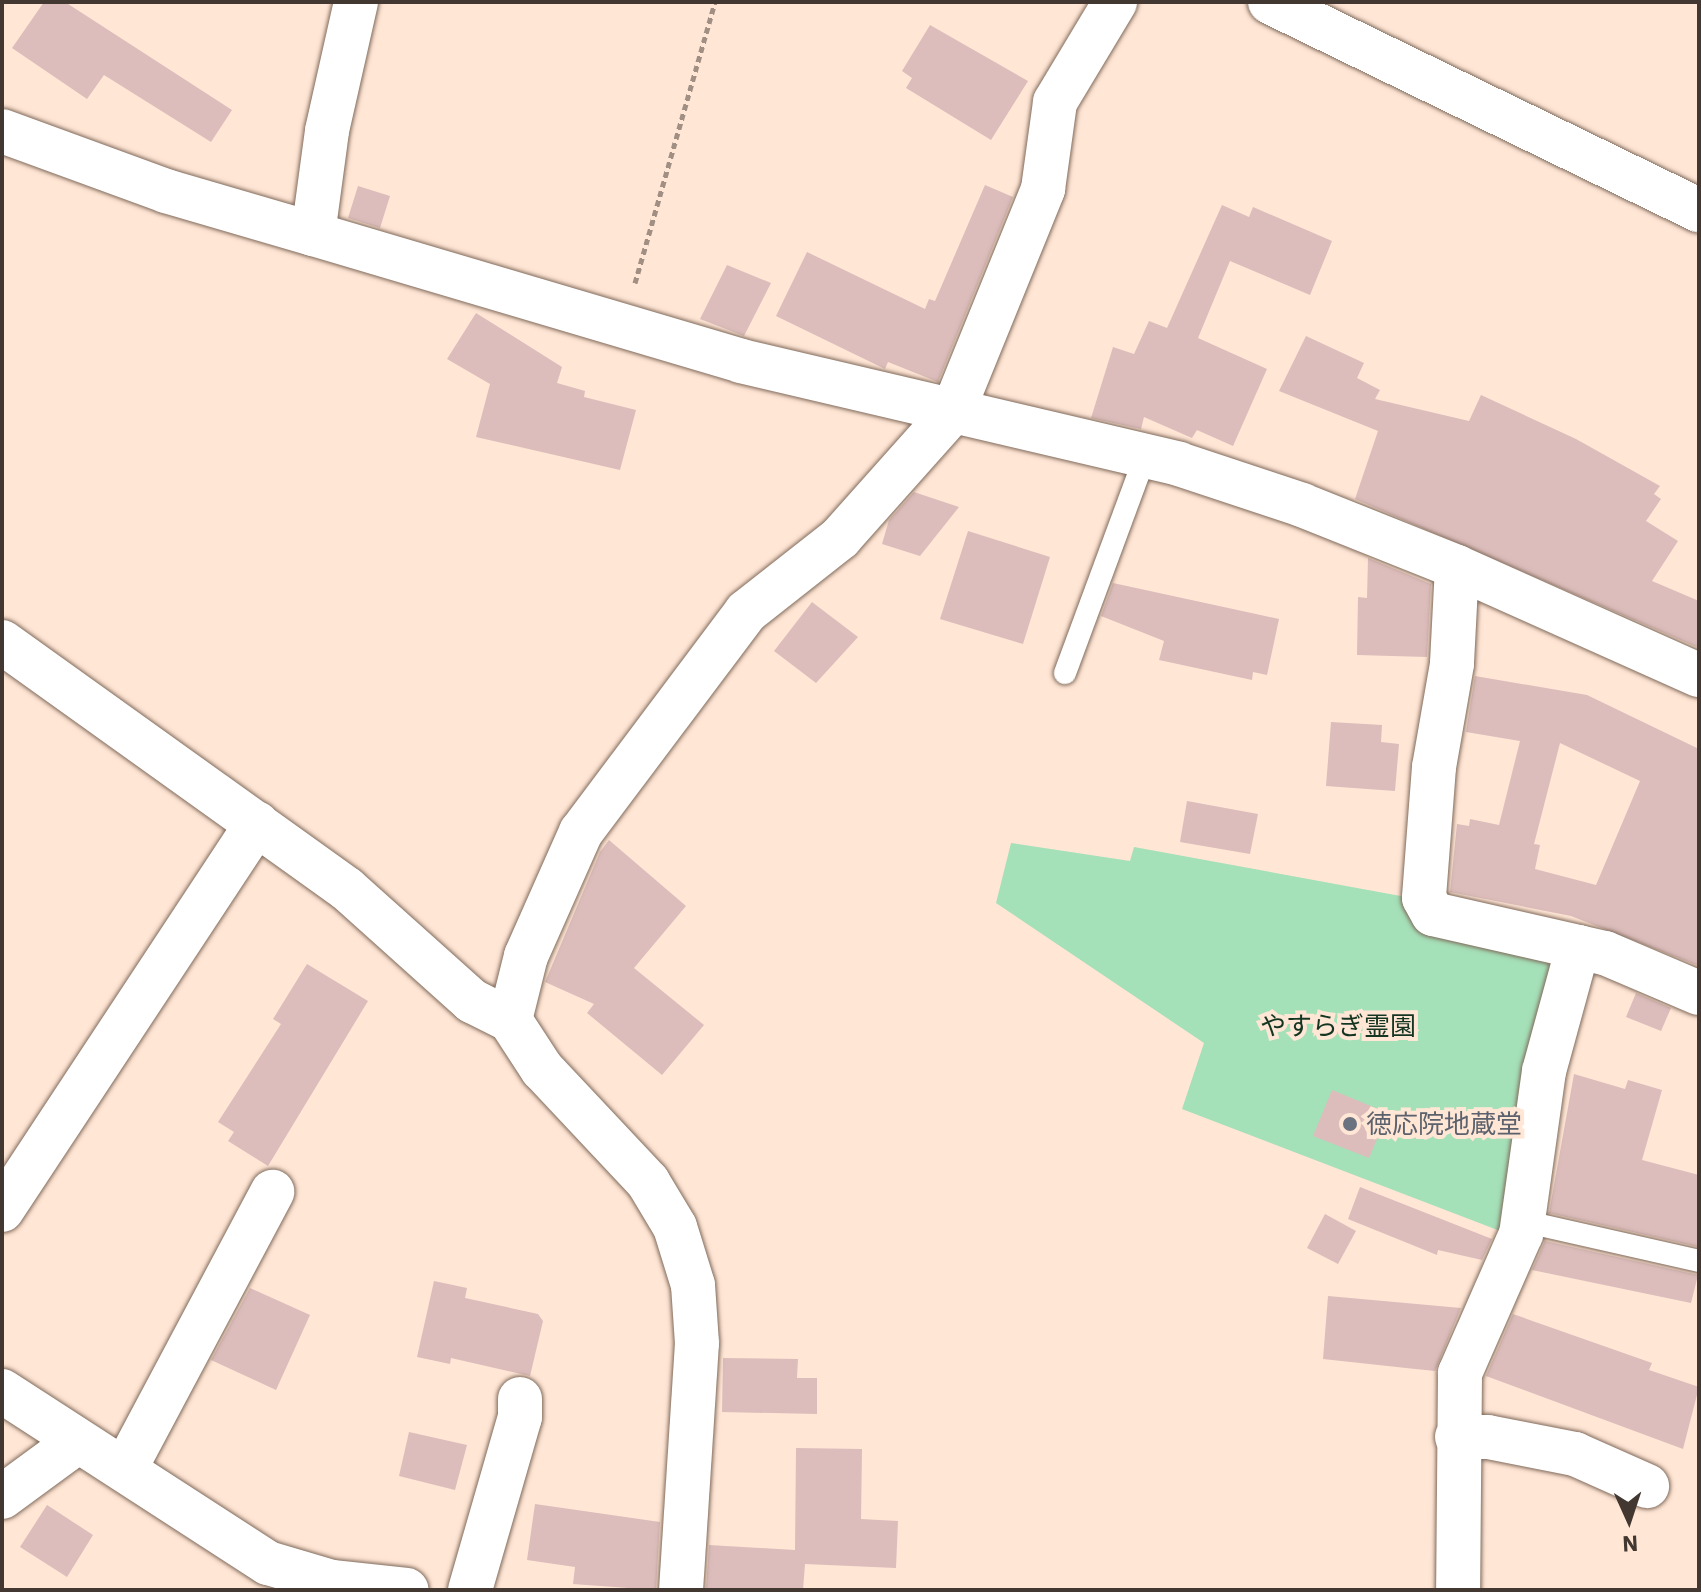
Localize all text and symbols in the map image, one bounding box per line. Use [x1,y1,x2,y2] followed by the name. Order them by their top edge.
[1260,1010,1416,1042] park label: やすらぎ霊園
[1366,1108,1522,1140] place label: 徳応院地蔵堂
[1341,1115,1359,1133] marker: 徳応院地蔵堂
[1589,1480,1669,1560] north arrow
[1622,1530,1639,1559] text: N

